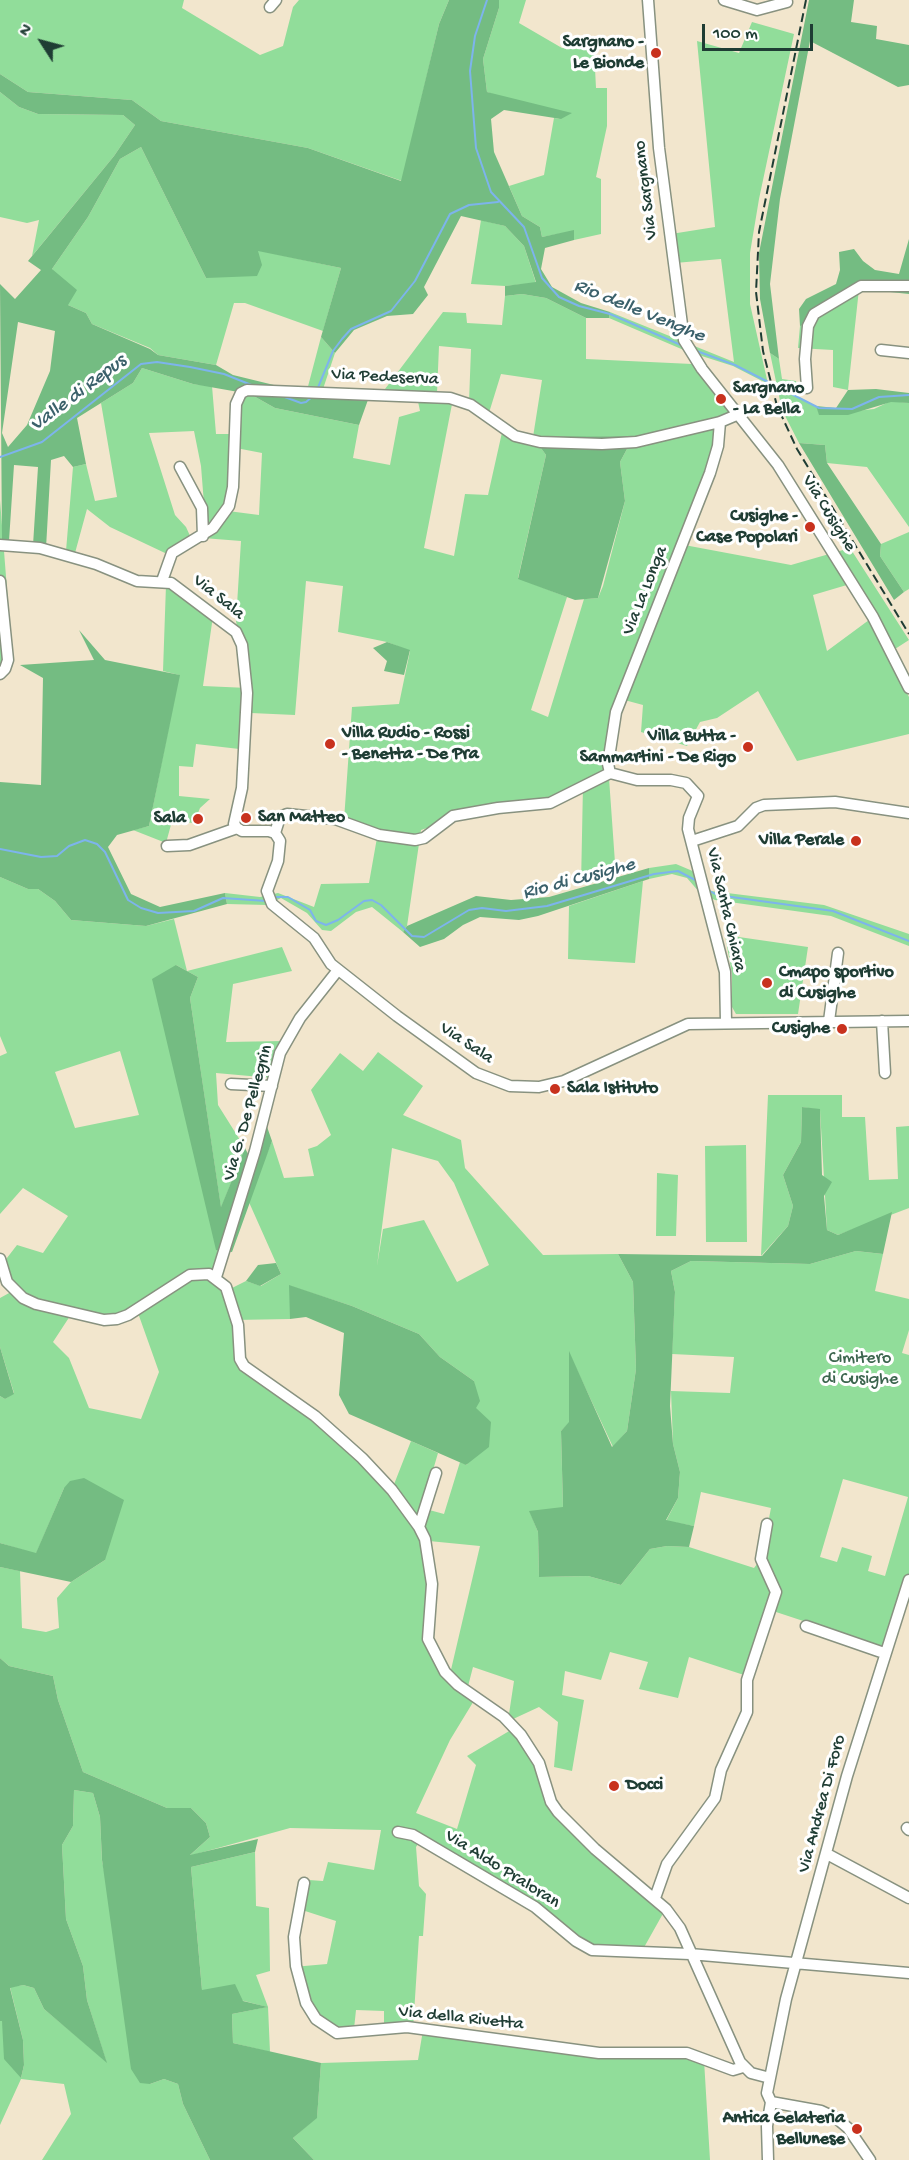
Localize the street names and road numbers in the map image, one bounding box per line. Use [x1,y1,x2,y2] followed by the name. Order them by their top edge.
[630,139,664,241] street label: Via Sargnano
[331,364,439,392] street label: Via Pedeserva
[796,472,860,556] street label: Via Cusighe
[618,543,674,639] street label: Via La Longa
[188,571,248,625] street label: Via Sala
[700,846,750,974] street label: Via Santa Chiara
[435,1018,497,1070] street label: Via Sala
[219,1043,279,1183] street label: Via G. De Pellegrin
[794,1733,852,1875] street label: Via Andrea Di Foro
[441,1826,563,1914] street label: Via Aldo Praloran
[397,2002,525,2036] street label: Via della Rivetta

